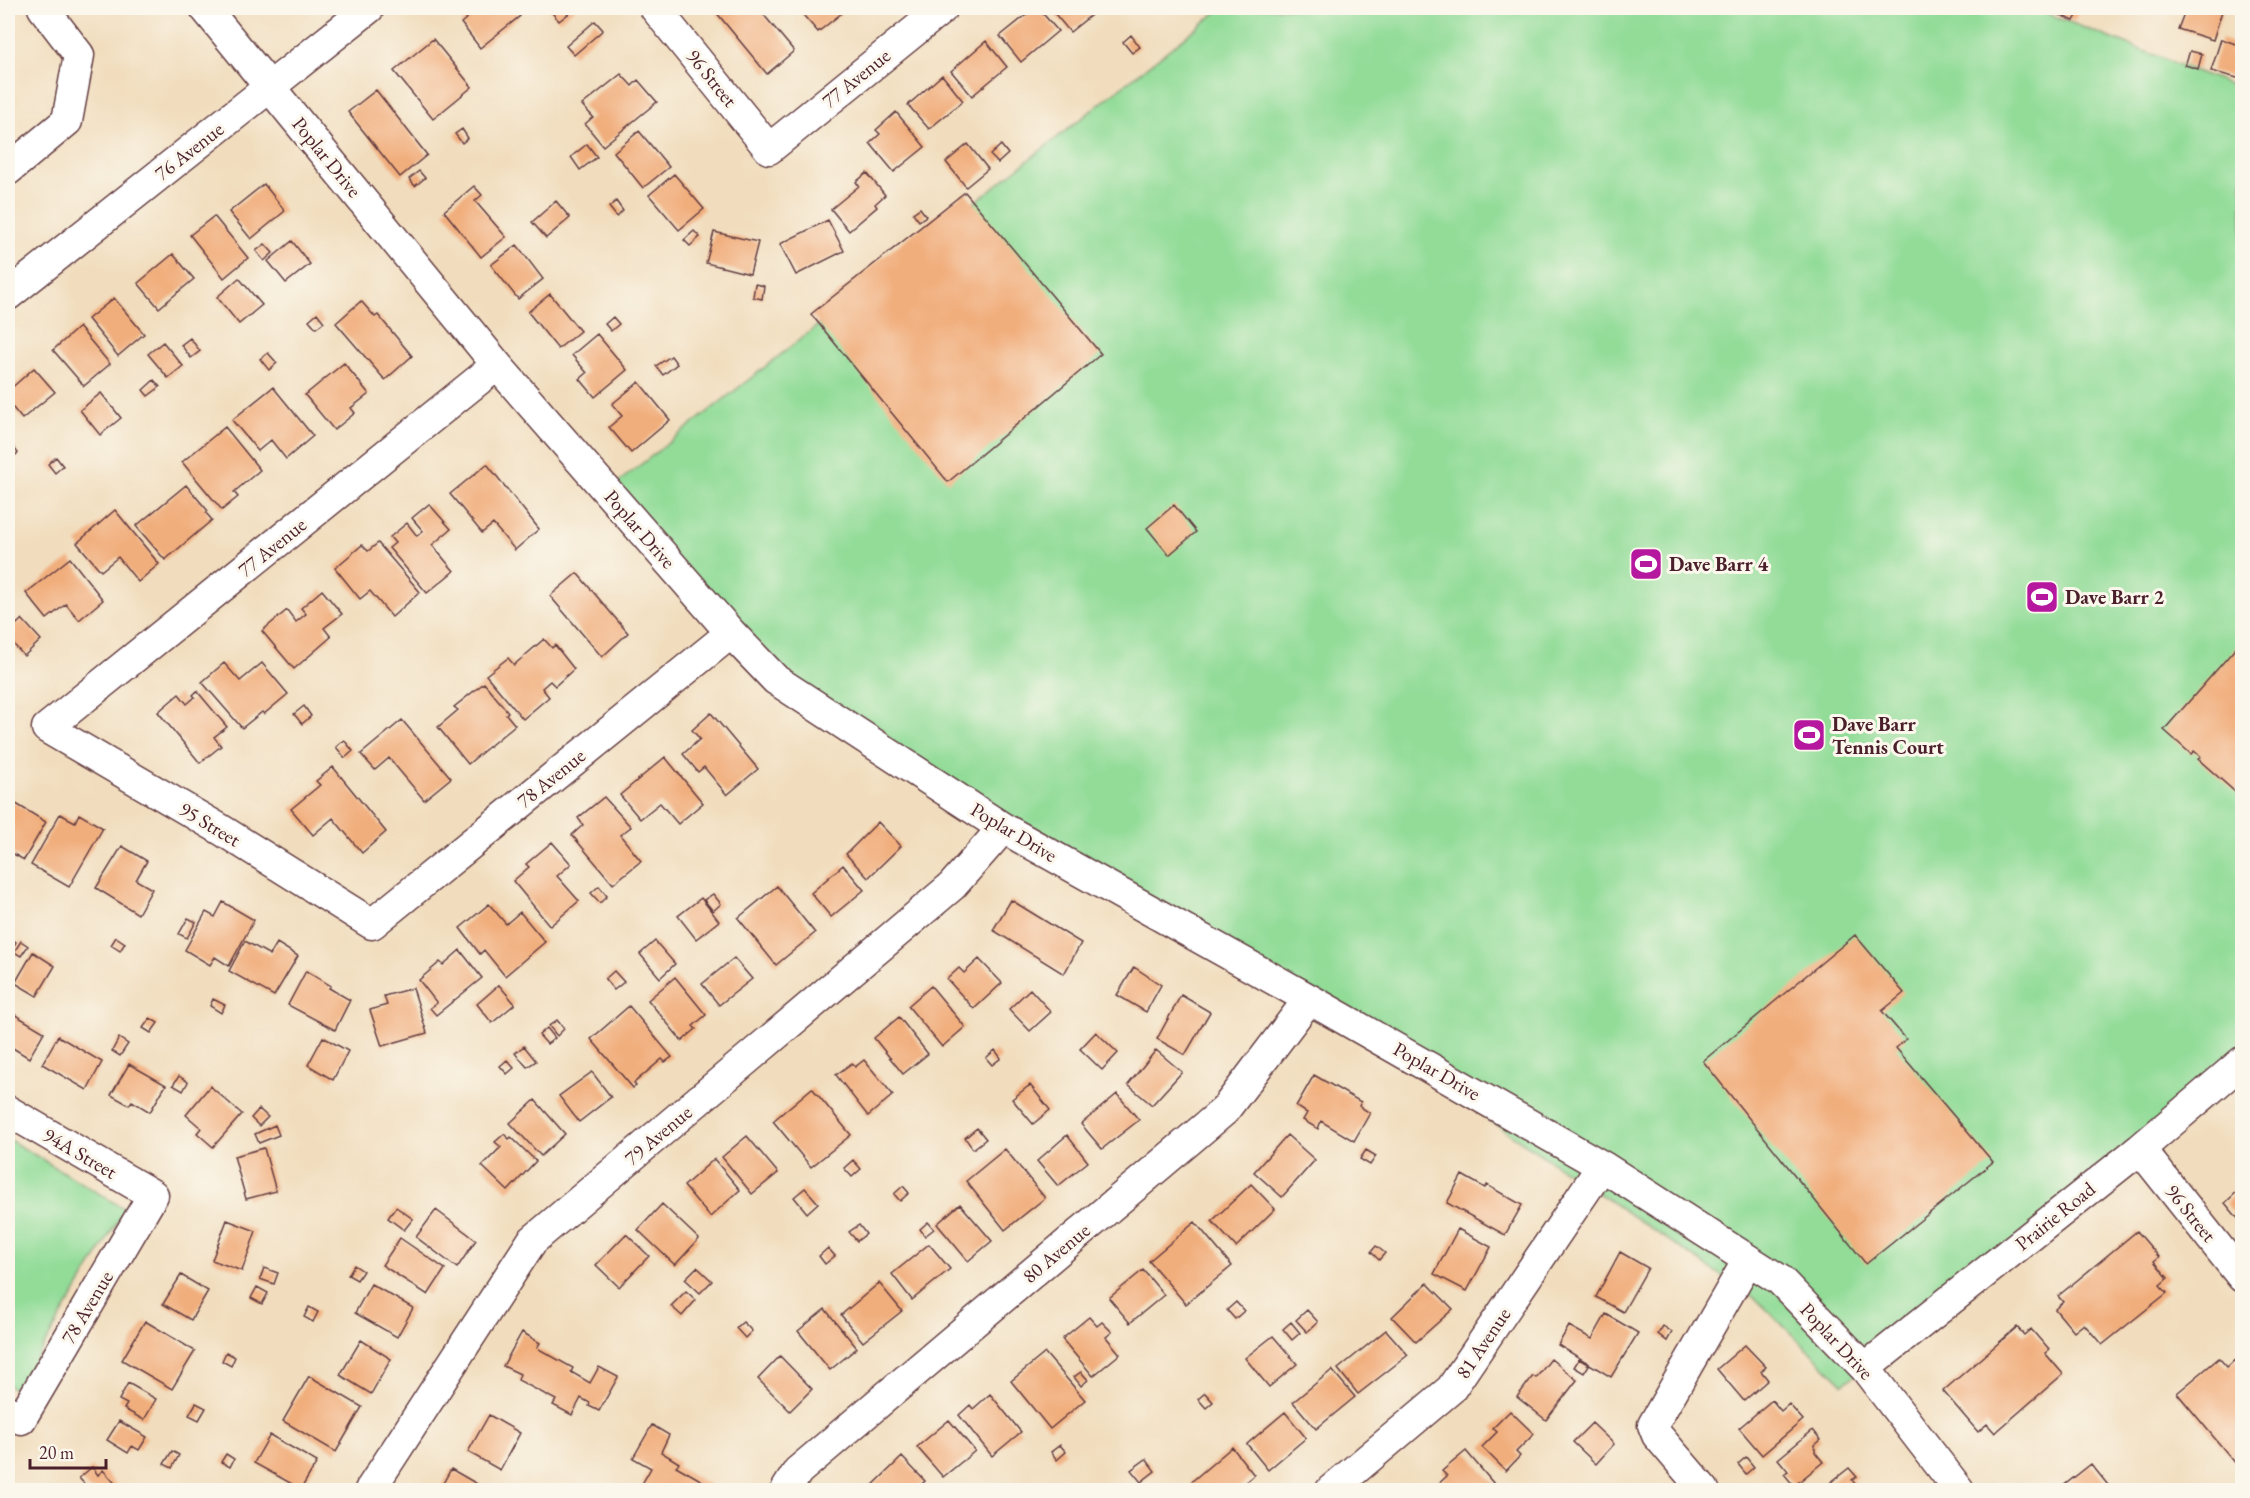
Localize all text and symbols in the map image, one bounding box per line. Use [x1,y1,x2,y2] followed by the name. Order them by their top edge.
[816,42,896,113] street label: 77 Avenue
[681,44,744,113] street label: 96 Street
[287,111,367,203] street label: Poplar Drive
[149,116,229,186] street label: 76 Avenue
[599,484,681,574] street label: Poplar Drive
[232,511,312,582] street label: 77 Avenue
[1628,546,1664,582] sports icon: Dave Barr 4
[1669,551,1769,577] place label: Dave Barr 4
[2024,579,2060,615] sports icon: Dave Barr 2
[2065,584,2165,610] place label: Dave Barr 2
[1832,711,1944,760] place label: Dave Barr Tennis Court
[1791,717,1827,753] sports icon: Dave Barr Tennis Court
[511,742,591,813] street label: 78 Avenue
[175,796,246,853] street label: 95 Street
[966,796,1062,868] street label: Poplar Drive
[1389,1036,1485,1106] street label: Poplar Drive
[619,1099,697,1171] street label: 79 Avenue
[38,1121,122,1185] street label: 94A Street
[2010,1175,2101,1256] street label: Prairie Road
[2160,1179,2223,1248] street label: 96 Street
[1017,1217,1095,1289] street label: 80 Avenue
[55,1266,119,1348] street label: 78 Avenue
[1795,1297,1879,1385] street label: Poplar Drive
[1450,1302,1516,1384] street label: 81 Avenue
[30,1432,106,1470] scale bar
[39,1441,74,1464] text: 20 m

